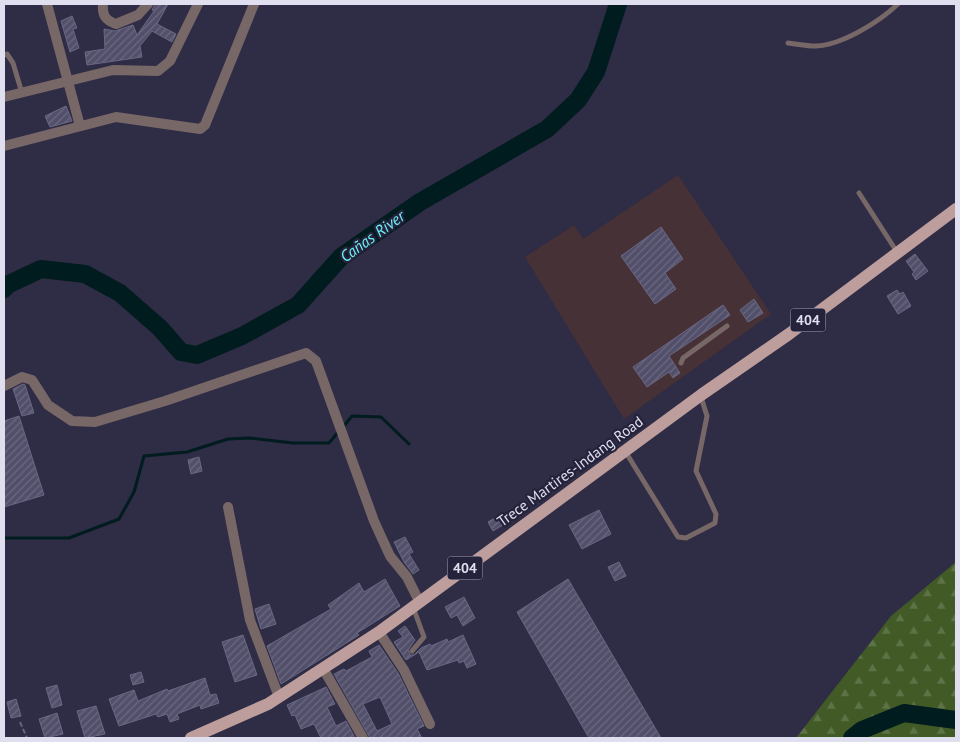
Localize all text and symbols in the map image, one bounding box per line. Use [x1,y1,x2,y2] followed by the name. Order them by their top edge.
[336,205,410,266] water label: Cañas River
[790,308,826,332] road number: 404
[493,412,647,530] street label: Trece Martires-Indang Road
[448,556,482,580] road number: 404

